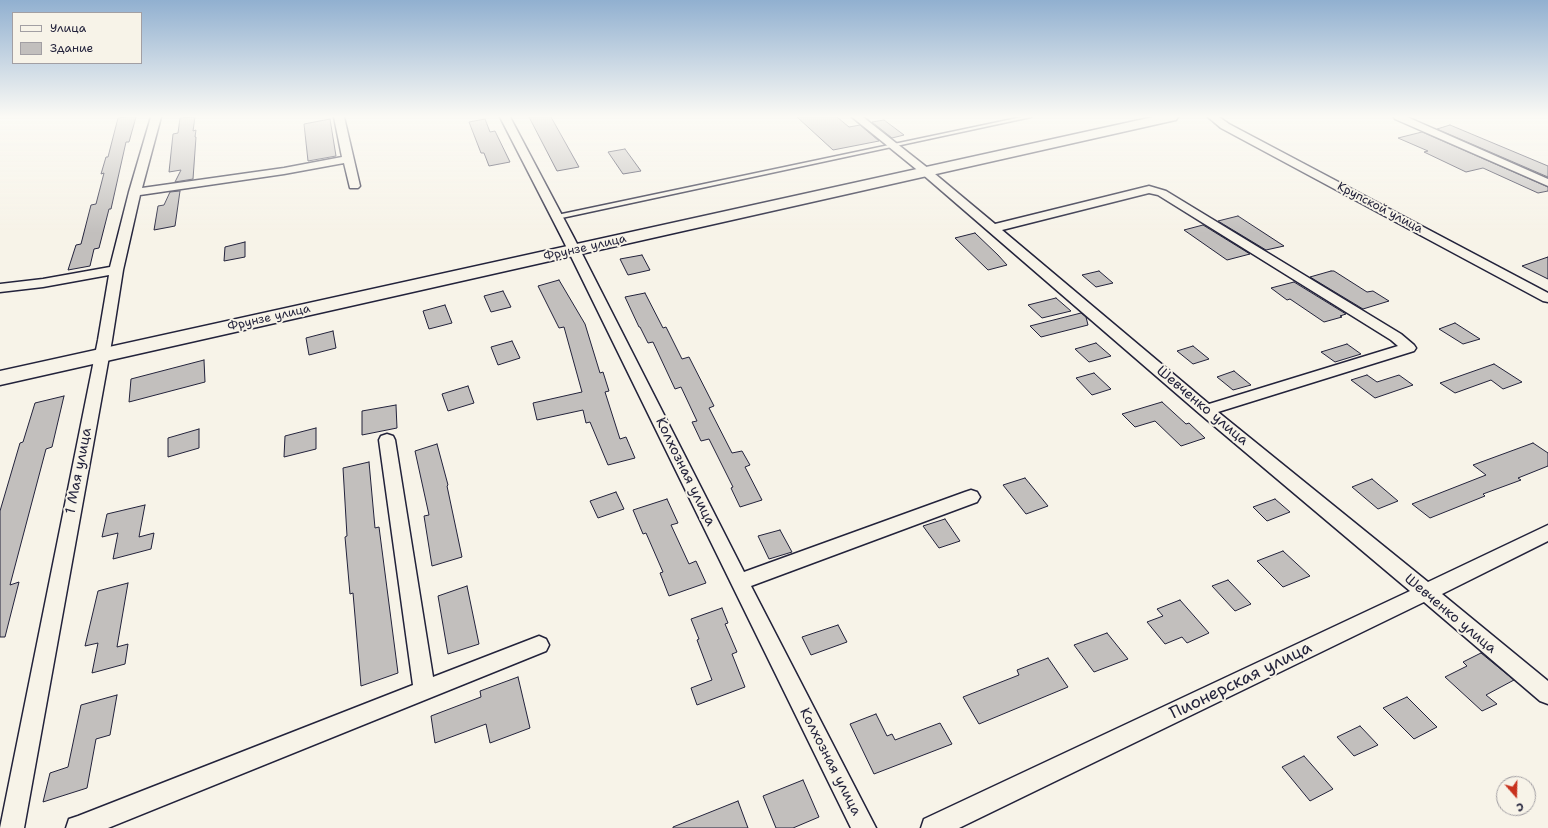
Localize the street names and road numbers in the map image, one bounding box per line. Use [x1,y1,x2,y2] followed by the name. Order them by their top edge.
[1335,179,1425,237] street label: Крупской улица
[542,231,628,265] street label: Фрунзе улица
[226,301,312,335] street label: Фрунзе улица
[1153,363,1251,449] street label: Шевченко улица
[651,415,719,529] street label: Колхозная улица
[62,426,96,516] street label: 1 Мая улица
[1401,571,1499,657] street label: Шевченко улица
[1167,638,1315,724] street label: Пионерская улица
[796,705,864,819] street label: Колхозная улица

